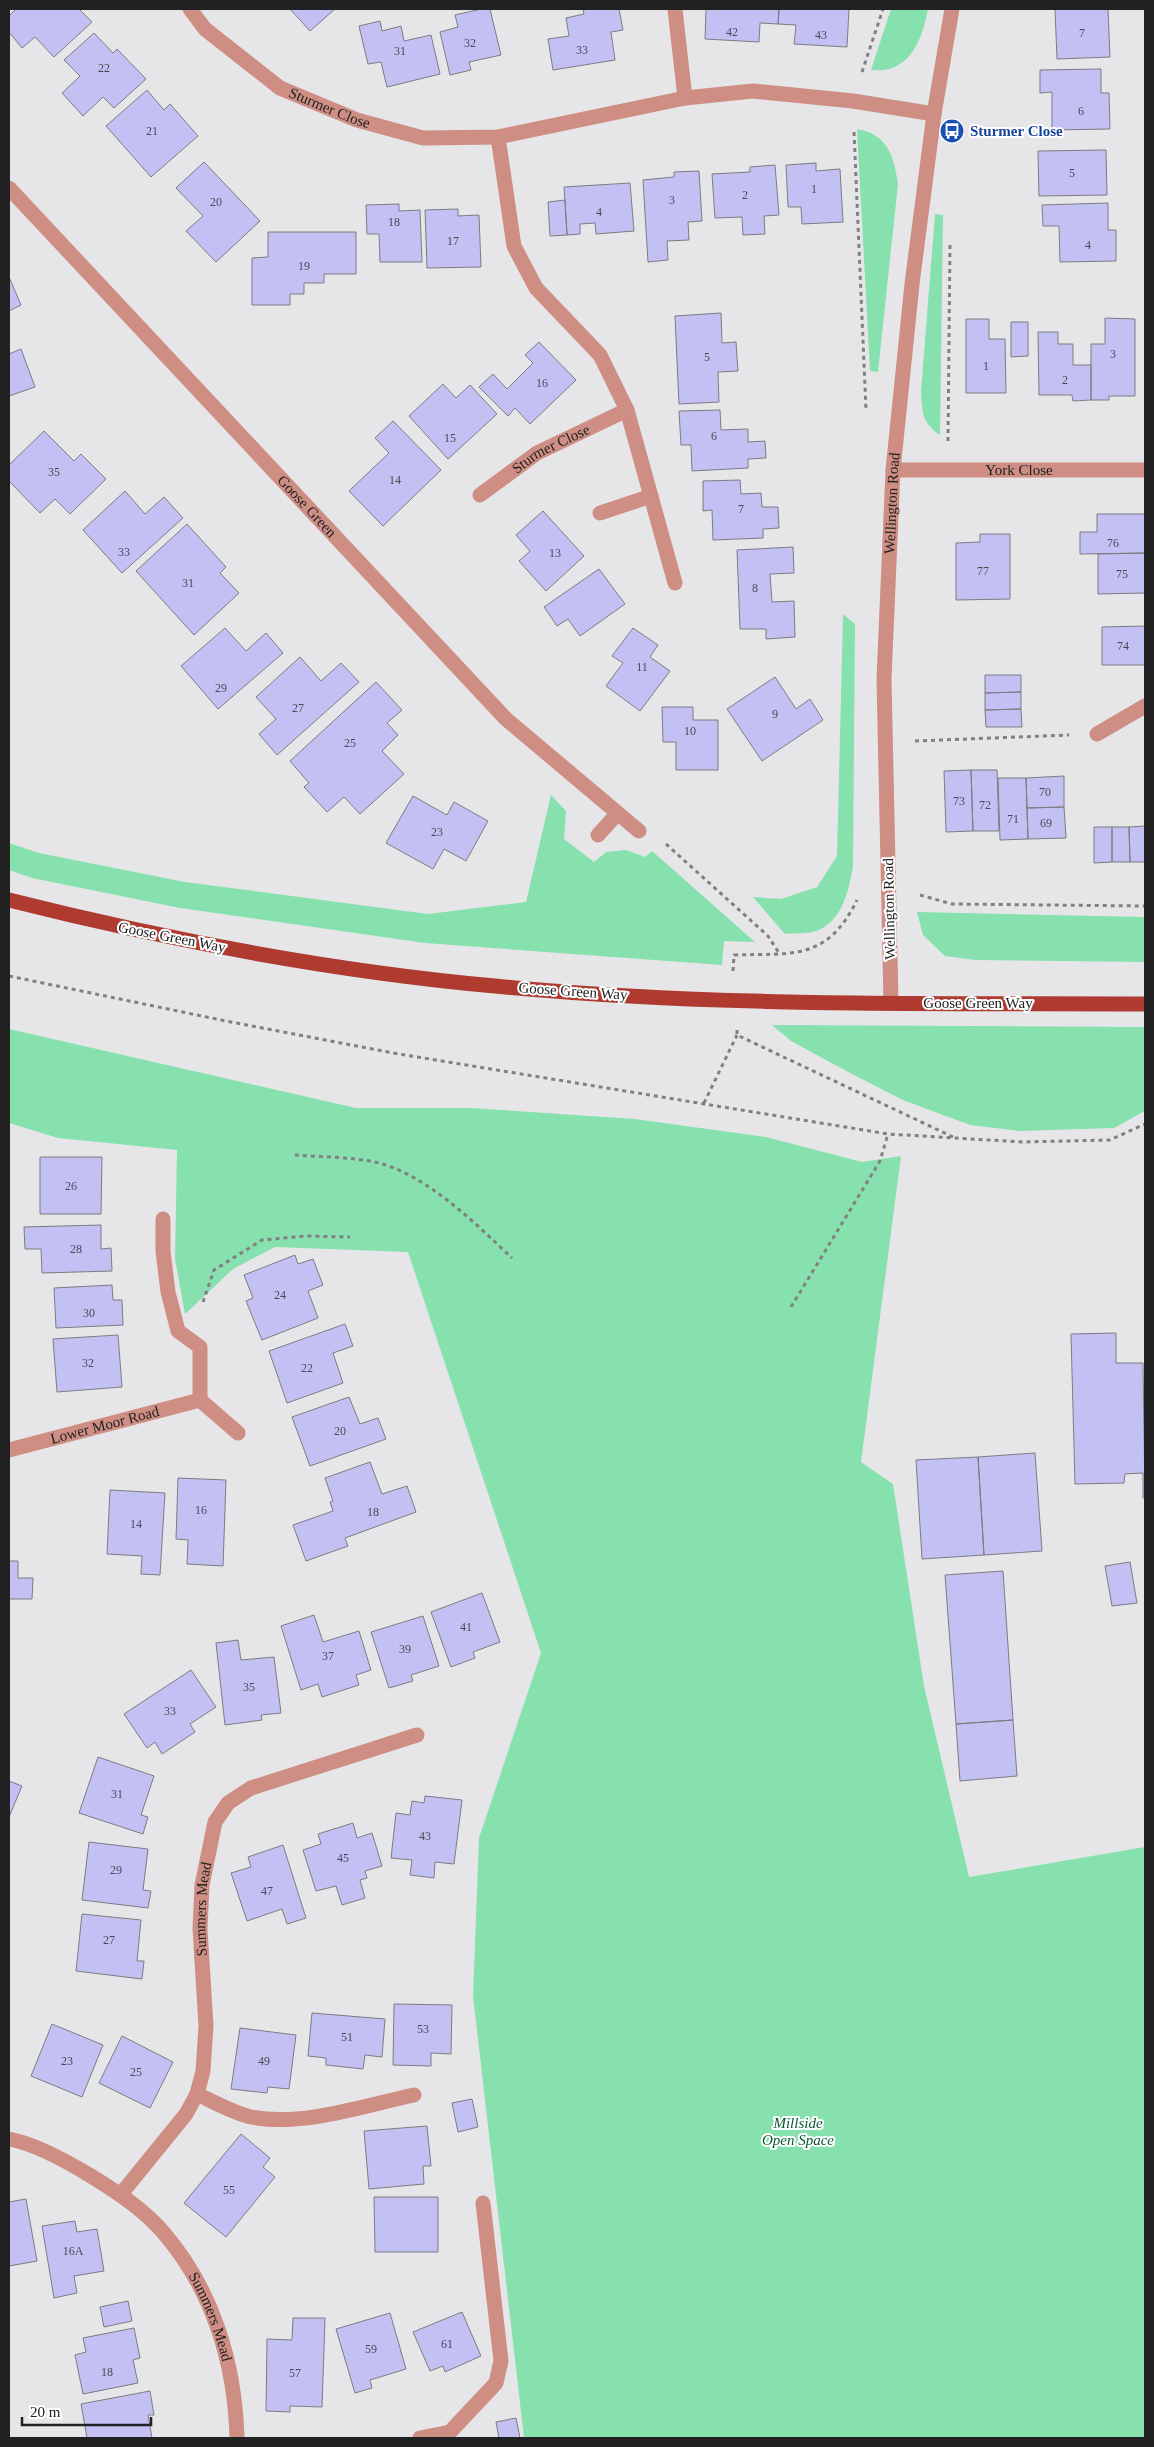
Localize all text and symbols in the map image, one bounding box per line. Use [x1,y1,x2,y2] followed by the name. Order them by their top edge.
[726,25,738,39] house number: 42
[1079,26,1085,40] house number: 7
[815,28,827,42] house number: 43
[464,36,476,50] house number: 32
[576,43,588,57] house number: 33
[394,44,406,58] house number: 31
[98,61,110,75] house number: 22
[287,85,372,131] street label: Sturmer Close
[1078,104,1084,118] house number: 6
[939,118,965,144] bus stop icon: Sturmer Close
[970,123,1063,139] place label: Sturmer Close
[146,124,158,138] house number: 21
[1069,166,1075,180] house number: 5
[811,182,817,196] house number: 1
[742,188,748,202] house number: 2
[669,193,675,207] house number: 3
[210,195,222,209] house number: 20
[596,205,602,219] house number: 4
[388,215,400,229] house number: 18
[447,234,459,248] house number: 17
[1085,238,1091,252] house number: 4
[298,259,310,273] house number: 19
[1110,347,1116,361] house number: 3
[704,350,710,364] house number: 5
[983,359,989,373] house number: 1
[1062,373,1068,387] house number: 2
[536,376,548,390] house number: 16
[509,421,592,477] street label: Sturmer Close
[711,429,717,443] house number: 6
[444,431,456,445] house number: 15
[881,451,903,554] street label: Wellington Road
[985,462,1053,478] street label: York Close
[48,465,60,479] house number: 35
[274,472,340,541] street label: Goose Green
[389,473,401,487] house number: 14
[738,502,744,516] house number: 7
[1107,536,1119,550] house number: 76
[118,545,130,559] house number: 33
[549,546,561,560] house number: 13
[977,564,989,578] house number: 77
[1116,567,1128,581] house number: 75
[182,576,194,590] house number: 31
[752,581,758,595] house number: 8
[1117,639,1129,653] house number: 74
[636,660,648,674] house number: 11
[215,681,227,695] house number: 29
[292,701,304,715] house number: 27
[772,707,778,721] house number: 9
[684,724,696,738] house number: 10
[344,736,356,750] house number: 25
[1039,785,1051,799] house number: 70
[953,794,965,808] house number: 73
[979,798,991,812] house number: 72
[1007,812,1019,826] house number: 71
[1040,816,1052,830] house number: 69
[431,825,443,839] house number: 23
[880,858,898,960] street label: Wellington Road
[117,919,228,955] street label: Goose Green Way
[518,979,629,1003] street label: Goose Green Way
[923,995,1033,1011] street label: Goose Green Way
[65,1179,77,1193] house number: 26
[70,1242,82,1256] house number: 28
[274,1288,286,1302] house number: 24
[83,1306,95,1320] house number: 30
[82,1356,94,1370] house number: 32
[301,1361,313,1375] house number: 22
[49,1403,161,1447] street label: Lower Moor Road
[334,1424,346,1438] house number: 20
[195,1503,207,1517] house number: 16
[367,1505,379,1519] house number: 18
[130,1517,142,1531] house number: 14
[460,1620,472,1634] house number: 41
[399,1642,411,1656] house number: 39
[322,1649,334,1663] house number: 37
[243,1680,255,1694] house number: 35
[164,1704,176,1718] house number: 33
[111,1787,123,1801] house number: 31
[419,1829,431,1843] house number: 43
[337,1851,349,1865] house number: 45
[192,1860,215,1957] street label: Summers Mead
[110,1863,122,1877] house number: 29
[261,1884,273,1898] house number: 47
[103,1933,115,1947] house number: 27
[417,2022,429,2036] house number: 53
[341,2030,353,2044] house number: 51
[61,2054,73,2068] house number: 23
[258,2054,270,2068] house number: 49
[130,2065,142,2079] house number: 25
[762,2115,834,2148] park label: Millside Open Space
[223,2183,235,2197] house number: 55
[63,2244,84,2258] house number: 16A
[186,2269,235,2363] street label: Summers Mead
[441,2337,453,2351] house number: 61
[365,2342,377,2356] house number: 59
[101,2365,113,2379] house number: 18
[289,2366,301,2380] house number: 57
[22,2394,151,2426] scale bar
[30,2404,61,2420] text: 20 m

